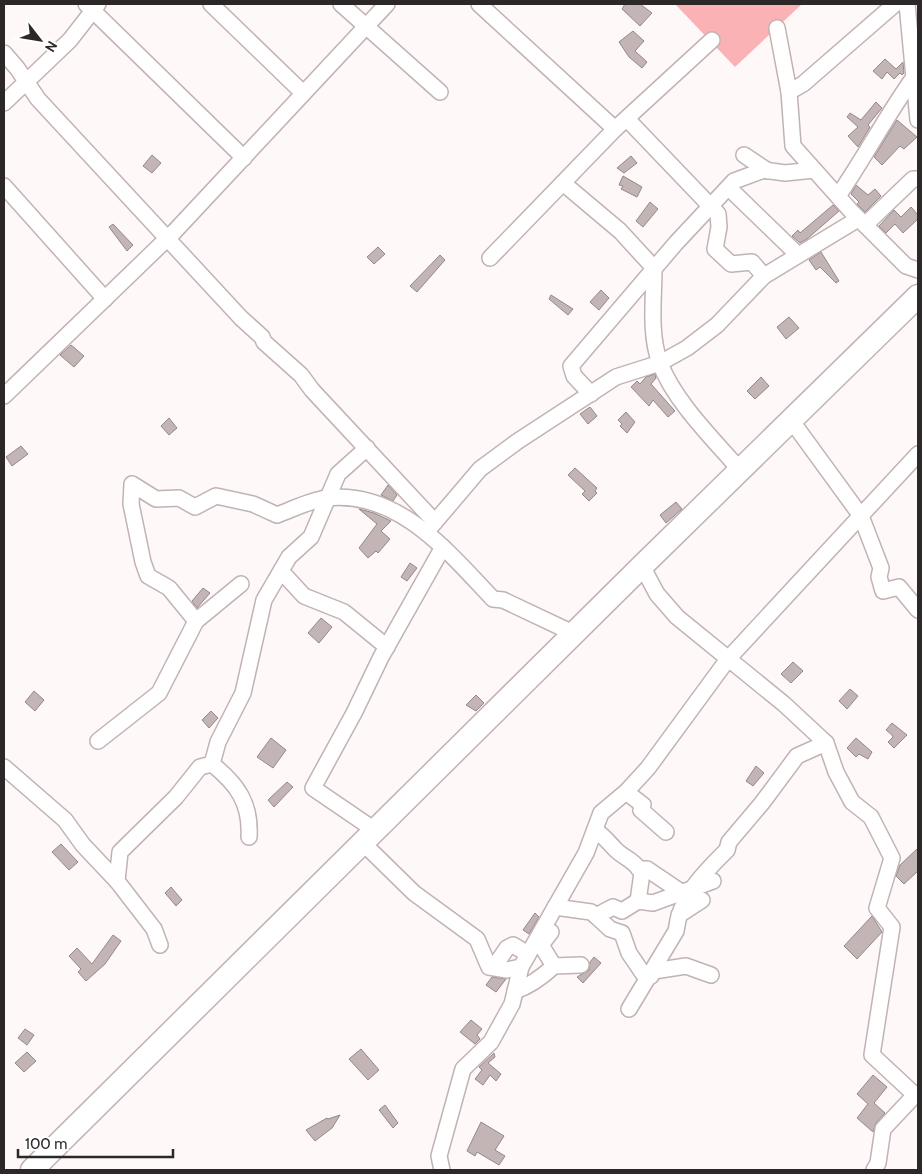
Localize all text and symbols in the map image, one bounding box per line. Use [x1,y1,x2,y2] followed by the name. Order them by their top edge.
[15,15,65,65] north arrow
[41,38,61,56] text: N
[18,1126,172,1158] scale bar
[25,1135,67,1153] text: 100 m

